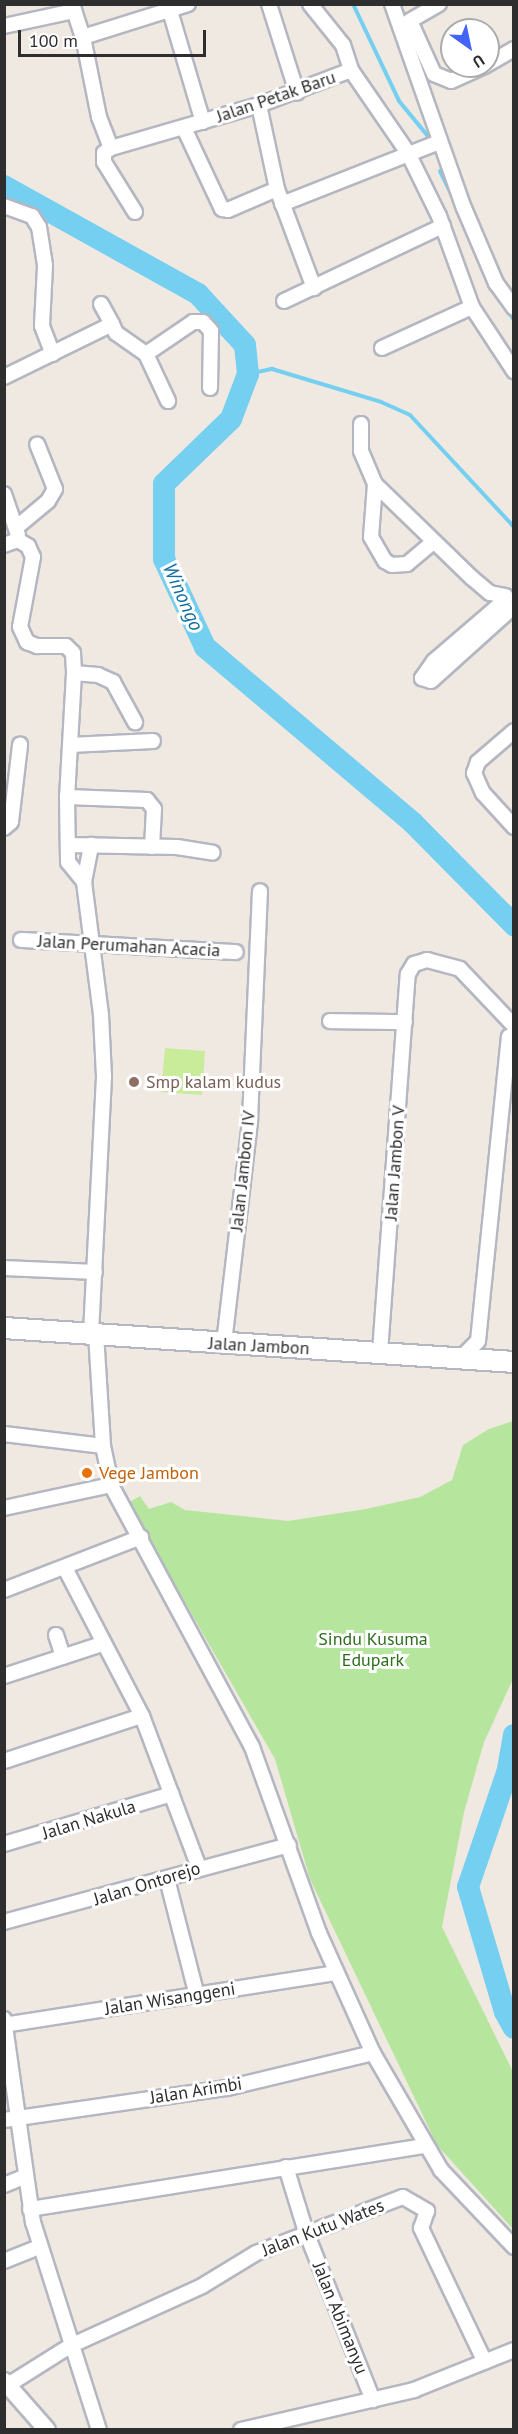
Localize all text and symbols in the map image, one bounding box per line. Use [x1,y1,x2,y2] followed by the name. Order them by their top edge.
[21,18,208,56] scale bar
[440,18,500,78] north arrow
[29,29,78,52] text: 100 m
[469,50,488,73] text: U
[213,66,339,128] street label: Jalan Petak Baru
[157,559,209,635] water label: Winongo
[37,930,221,962] street label: Jalan Perumahan Acacia
[146,1071,281,1093] place label: Smp kalam kudus
[127,1075,141,1089] marker: Smp kalam kudus
[380,1104,410,1222] street label: Jalan Jambon V
[226,1110,260,1232] street label: Jalan Jambon IV
[208,1333,310,1359] street label: Jalan Jambon
[99,1462,199,1484] place label: Vege Jambon
[80,1466,94,1480] marker: Vege Jambon
[318,1629,428,1672] park label: Sindu Kusuma Edupark
[40,1796,138,1844] street label: Jalan Nakula
[91,1858,203,1910] street label: Jalan Ontorejo
[103,1978,237,2020] street label: Jalan Wisanggeni
[148,2073,244,2109] street label: Jalan Arimbi
[259,2195,387,2261] street label: Jalan Kutu Wates
[308,2259,372,2377] street label: Jalan Abimanyu

